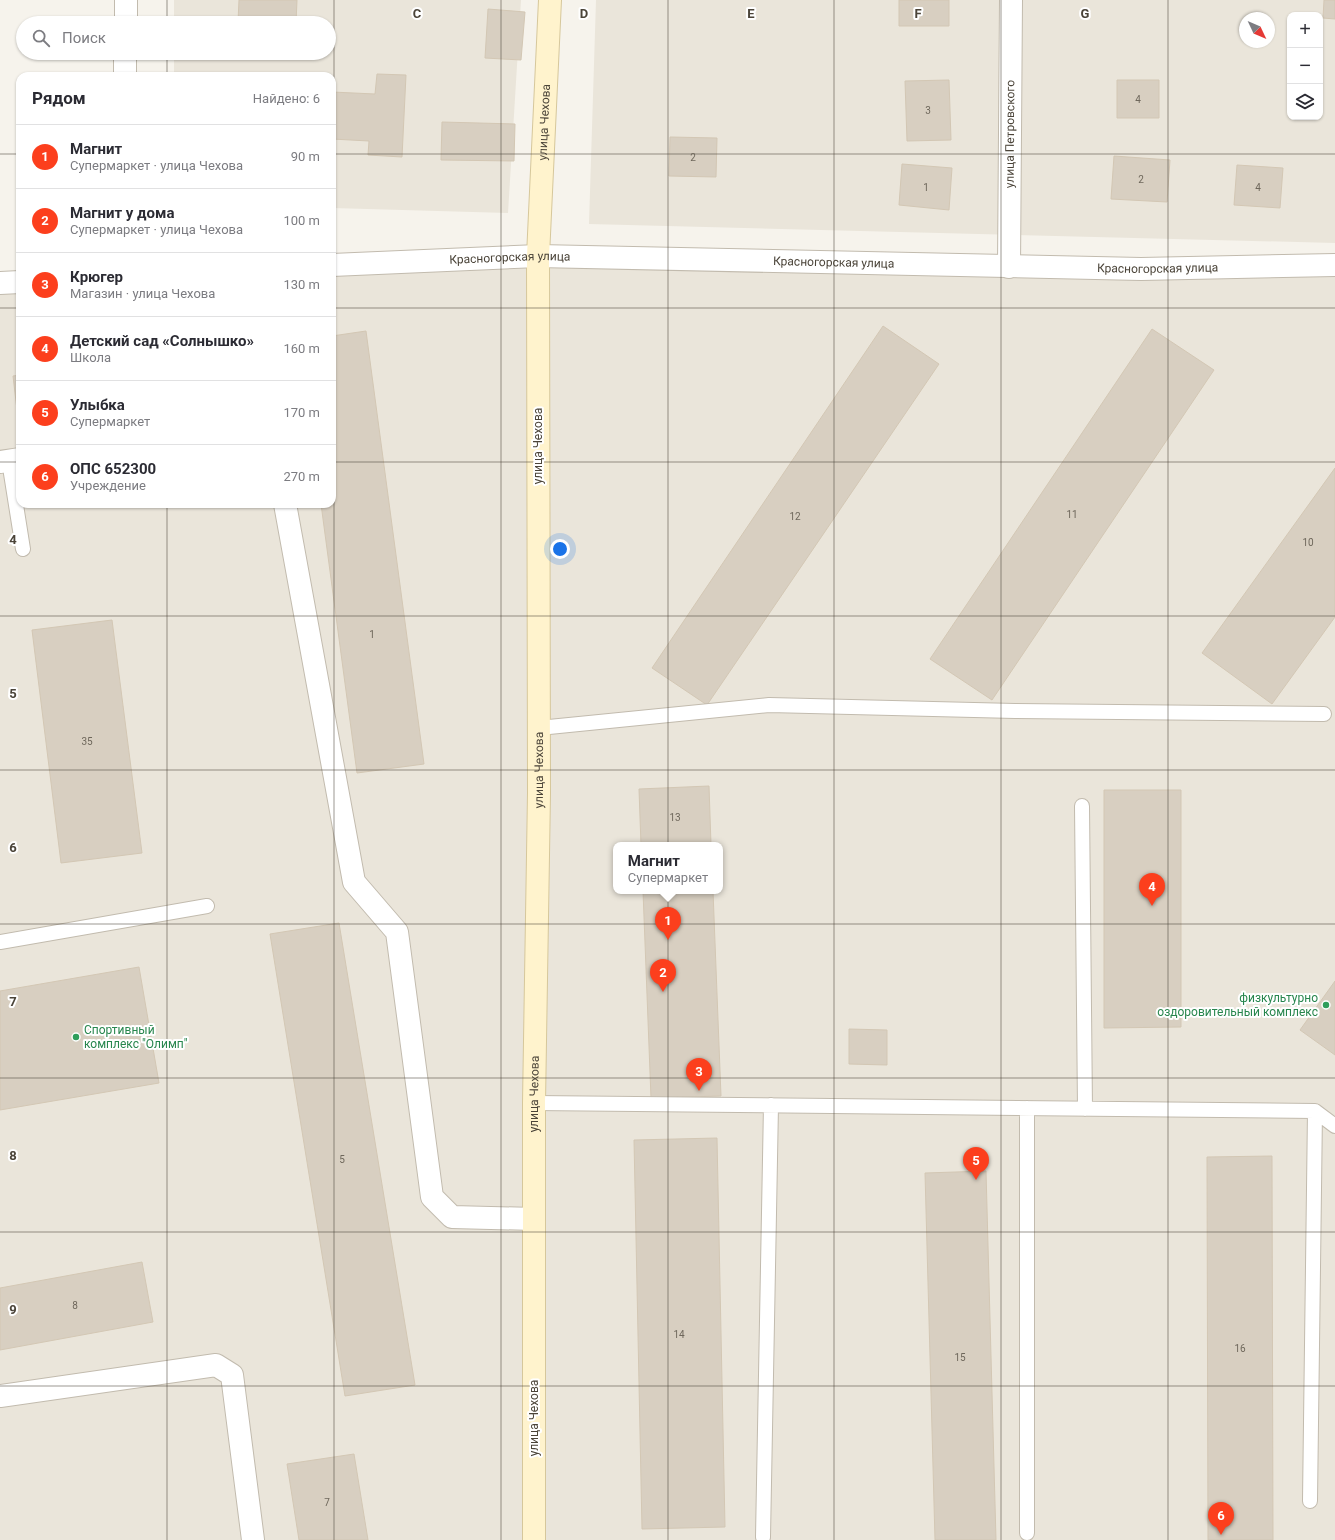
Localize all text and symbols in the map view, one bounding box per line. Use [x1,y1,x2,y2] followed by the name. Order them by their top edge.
[413,6,422,21] text: C
[580,6,588,21] text: D
[747,6,755,21] text: E
[914,6,922,21] text: F
[1081,6,1090,21] text: G
[1239,12,1275,48] north arrow
[1287,12,1323,120] map controls
[1287,12,1323,48] button: +
[16,16,336,60] search box
[30,27,52,49] icon: search
[62,29,106,47] text: Поиск
[1287,48,1323,84] button: −
[1003,80,1017,188] street label: улица Петровского
[535,84,553,161] street label: улица Чехова
[1287,84,1323,120] button: layers
[32,88,86,108] text: Рядом
[253,91,320,106] text: Найдено: 6
[1135,94,1141,105] house number: 4
[925,105,931,116] house number: 3
[70,140,122,158] text: Магнит
[41,149,49,164] text: 1
[291,149,320,164] text: 90 m
[690,152,696,163] house number: 2
[70,158,243,173] text: Супермаркет · улица Чехова
[1138,174,1144,185] house number: 2
[923,182,929,193] house number: 1
[1255,182,1261,193] house number: 4
[70,204,174,222] text: Магнит у дома
[41,213,49,228] text: 2
[283,213,320,228] text: 100 m
[70,222,243,237] text: Супермаркет · улица Чехова
[449,249,571,267] street label: Красногорская улица
[773,254,895,271] street label: Красногорская улица
[1097,260,1218,276] street label: Красногорская улица
[70,268,123,286] text: Крюгер
[41,277,49,292] text: 3
[283,277,320,292] text: 130 m
[70,286,215,301] text: Магазин · улица Чехова
[70,332,254,350] text: Детский сад «Солнышко»
[41,341,49,356] text: 4
[283,341,320,356] text: 160 m
[70,350,111,365] text: Школа
[70,396,125,414] text: Улыбка
[41,405,49,420] text: 5
[283,405,320,420] text: 170 m
[531,408,545,484] street label: улица Чехова
[70,414,150,429] text: Супермаркет
[70,460,156,478] text: ОПС 652300
[41,469,49,484] text: 6
[283,469,320,484] text: 270 m
[70,478,146,493] text: Учреждение
[1066,509,1078,520] house number: 11
[789,511,801,522] house number: 12
[9,532,17,547] text: 4
[1302,537,1314,548] house number: 10
[550,539,570,559] your location
[369,629,375,640] house number: 1
[9,686,17,701] text: 5
[532,732,546,808] street label: улица Чехова
[81,736,93,747] house number: 35
[669,812,681,823] house number: 13
[9,840,17,855] text: 6
[613,842,723,894] popup
[628,852,680,870] text: Магнит
[628,870,708,885] text: Супермаркет
[1139,873,1165,906] pin: 4
[655,907,681,940] pin: 1
[650,959,676,992] pin: 2
[1157,991,1318,1019] place label: физкультурно оздоровительный комплекс
[9,994,17,1009] text: 7
[1321,1000,1331,1010] marker: физкультурно оздоровительный комплекс
[84,1023,188,1051] place label: Спортивный комплекс "Олимп"
[71,1032,81,1042] marker: Спортивный комплекс "Олимп"
[527,1056,542,1132] street label: улица Чехова
[686,1058,712,1091] pin: 3
[963,1147,989,1180] pin: 5
[9,1148,17,1163] text: 8
[339,1154,345,1165] house number: 5
[72,1300,78,1311] house number: 8
[9,1302,17,1317] text: 9
[673,1329,685,1340] house number: 14
[1234,1343,1246,1354] house number: 16
[954,1352,966,1363] house number: 15
[527,1380,541,1456] street label: улица Чехова
[324,1497,330,1508] house number: 7
[1208,1502,1234,1535] pin: 6

